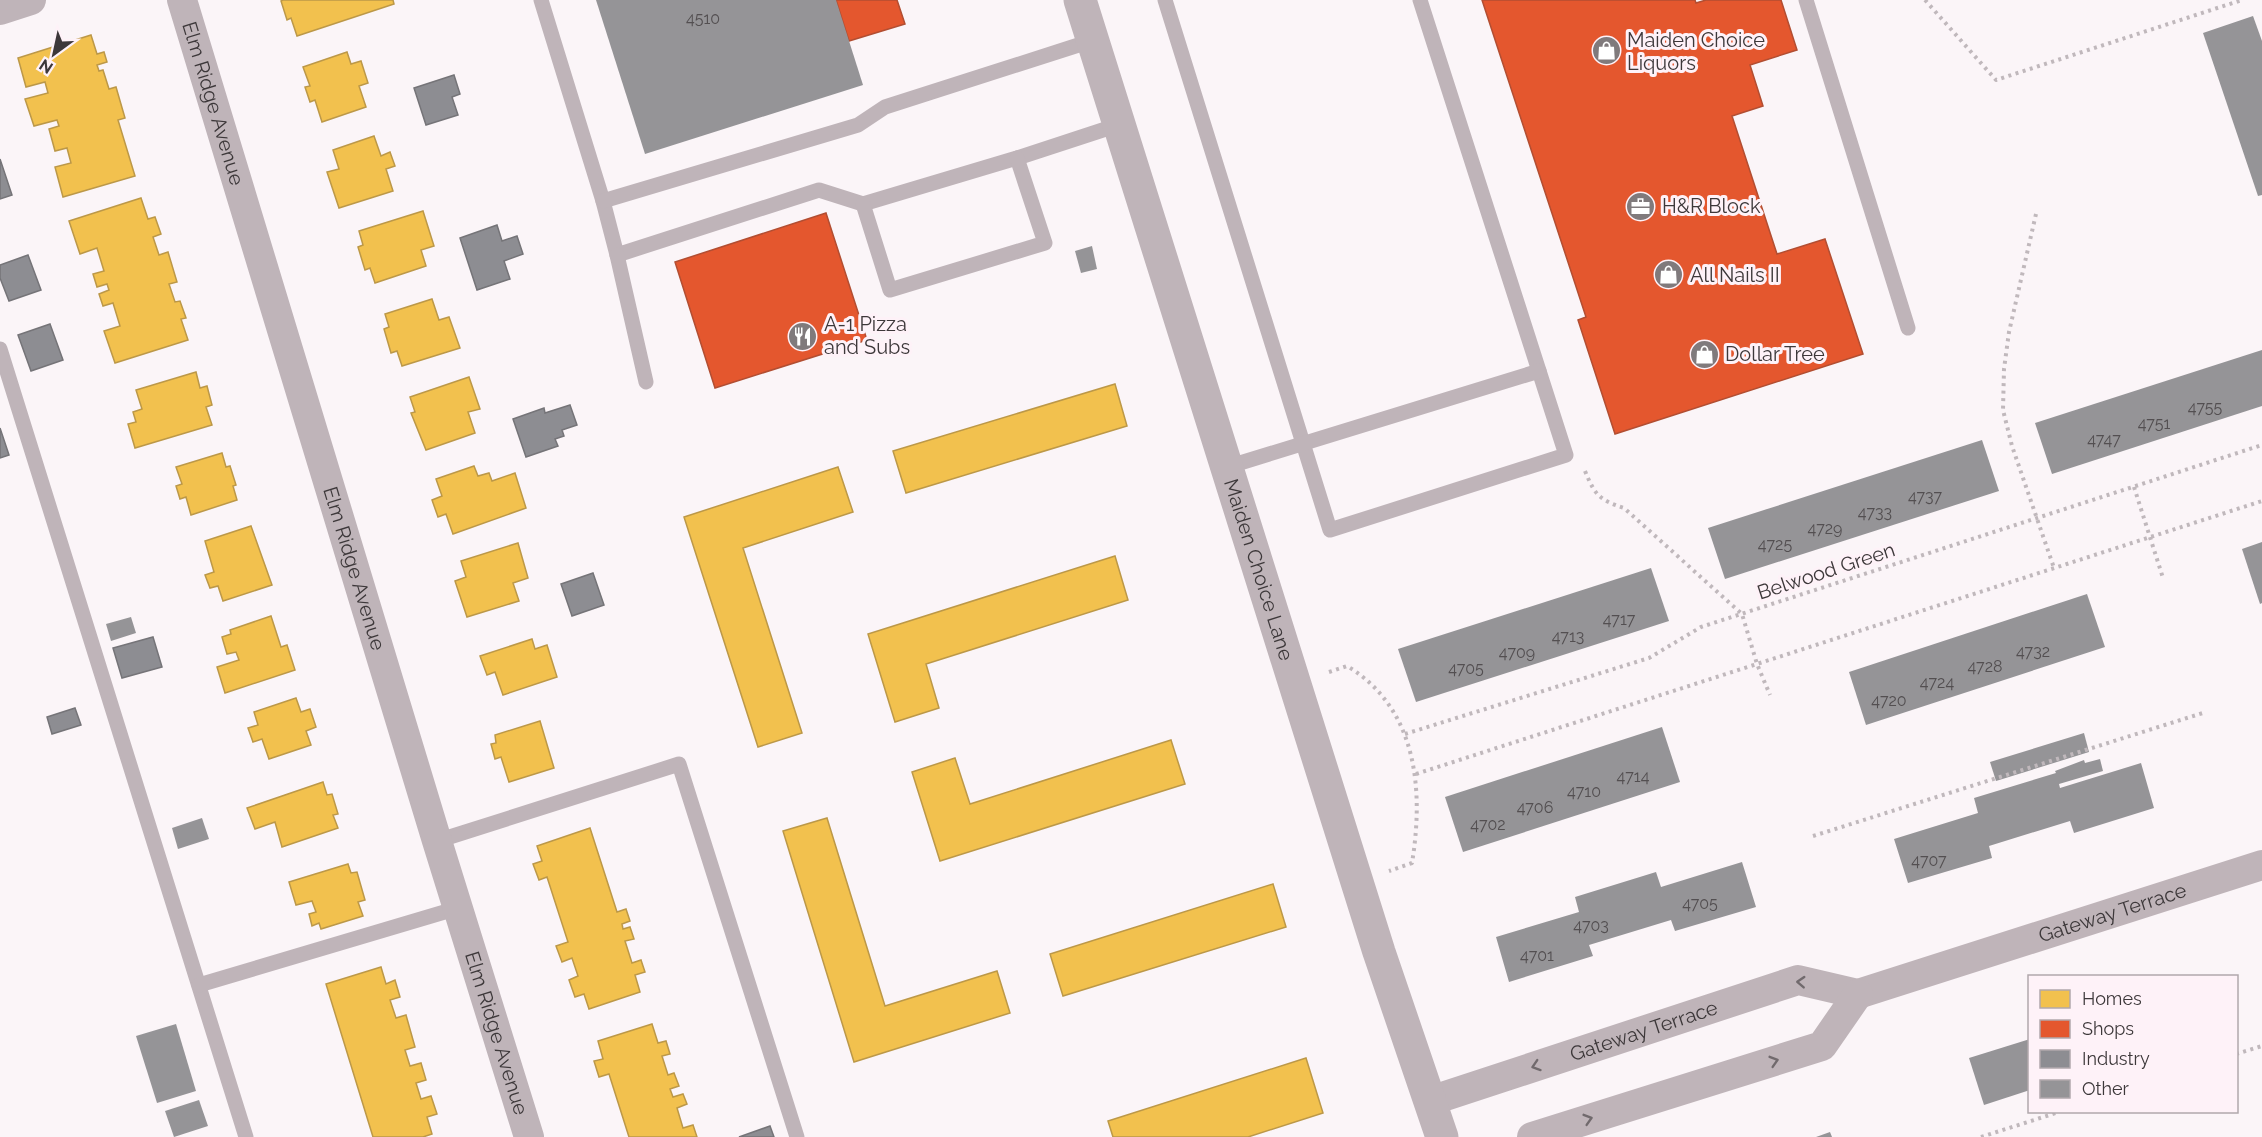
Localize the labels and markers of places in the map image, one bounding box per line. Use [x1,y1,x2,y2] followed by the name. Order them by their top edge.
[1627,28,1765,75] place label: Maiden Choice Liquors
[1590,35,1622,67] shop icon: Maiden Choice Liquors
[1625,190,1657,222] office icon: H&R Block
[1662,194,1761,218] place label: H&R Block
[1653,259,1685,291] shop icon: All Nails II
[1690,263,1780,287] place label: All Nails II
[824,312,910,359] place label: A-1 Pizza and Subs
[787,320,819,352] restaurant icon: A-1 Pizza and Subs
[1688,338,1720,370] shop icon: Dollar Tree
[1725,342,1825,366] place label: Dollar Tree

